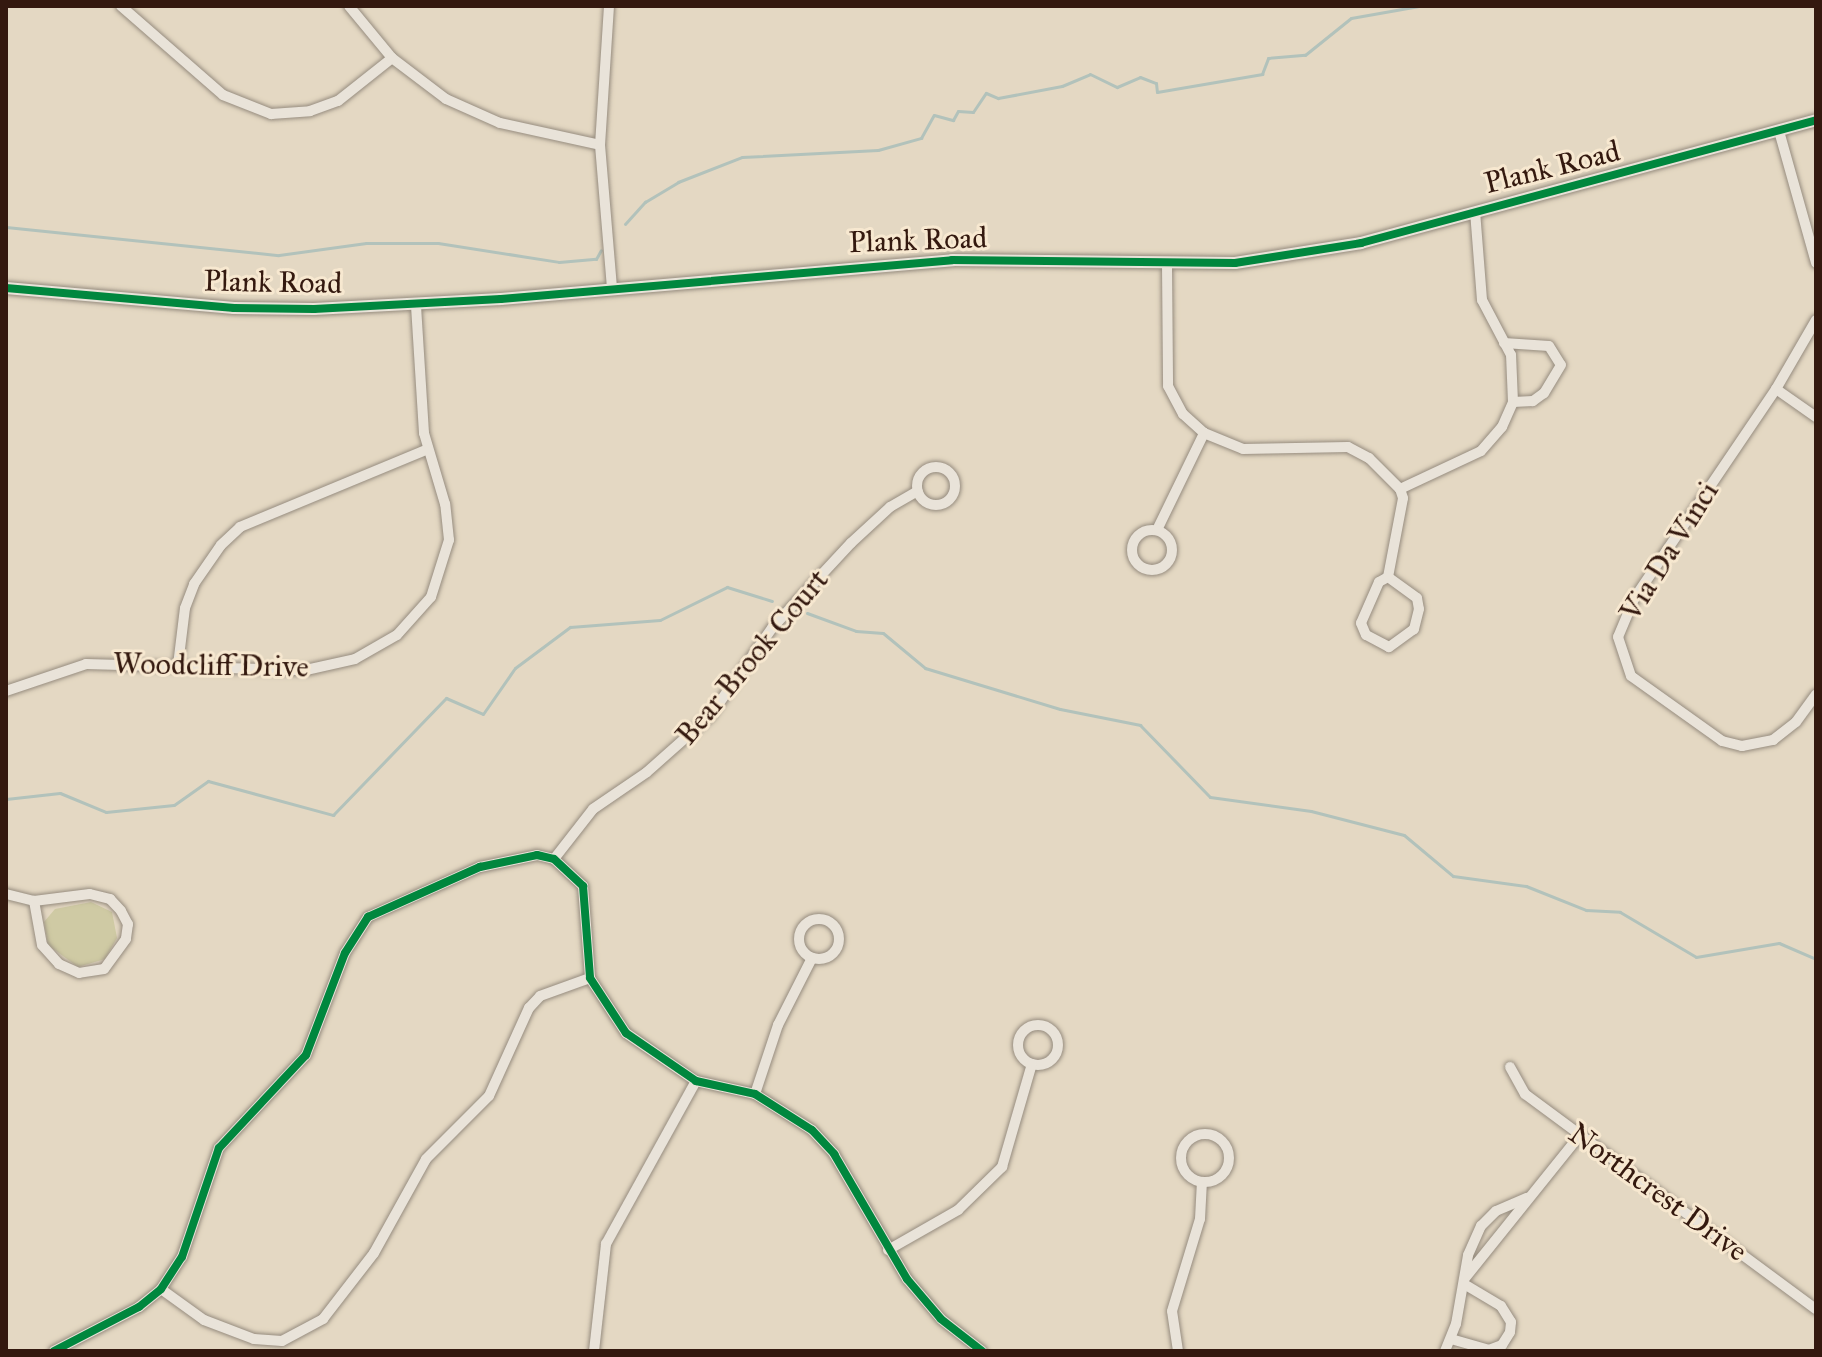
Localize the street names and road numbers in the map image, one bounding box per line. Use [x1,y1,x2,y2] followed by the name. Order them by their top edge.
[1480,133,1624,201] street label: Plank Road
[848,220,988,260] street label: Plank Road
[203,263,343,301] street label: Plank Road
[1612,475,1726,627] street label: Via Da Vinci
[668,562,836,752] street label: Bear Brook Court
[113,645,309,685] street label: Woodcliff Drive
[1562,1115,1754,1269] street label: Northcrest Drive

